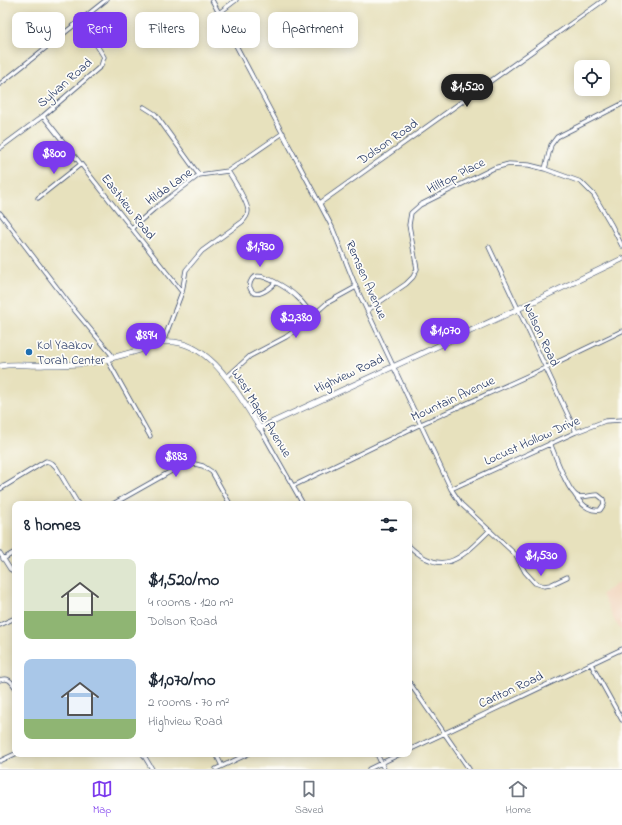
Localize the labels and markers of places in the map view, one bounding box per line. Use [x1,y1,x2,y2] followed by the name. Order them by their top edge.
[434,74,500,108] pin: $1,520
[30,141,78,175] pin: $800
[227,234,293,268] pin: $1,930
[263,305,329,339] pin: $2,380
[412,318,478,352] pin: $1,070
[122,323,170,357] pin: $894
[37,336,106,370] place label: Kol Yaakov Torah Center
[24,347,34,357] marker: Kol Yaakov Torah Center
[152,444,200,478] pin: $883
[508,543,574,577] pin: $1,530

